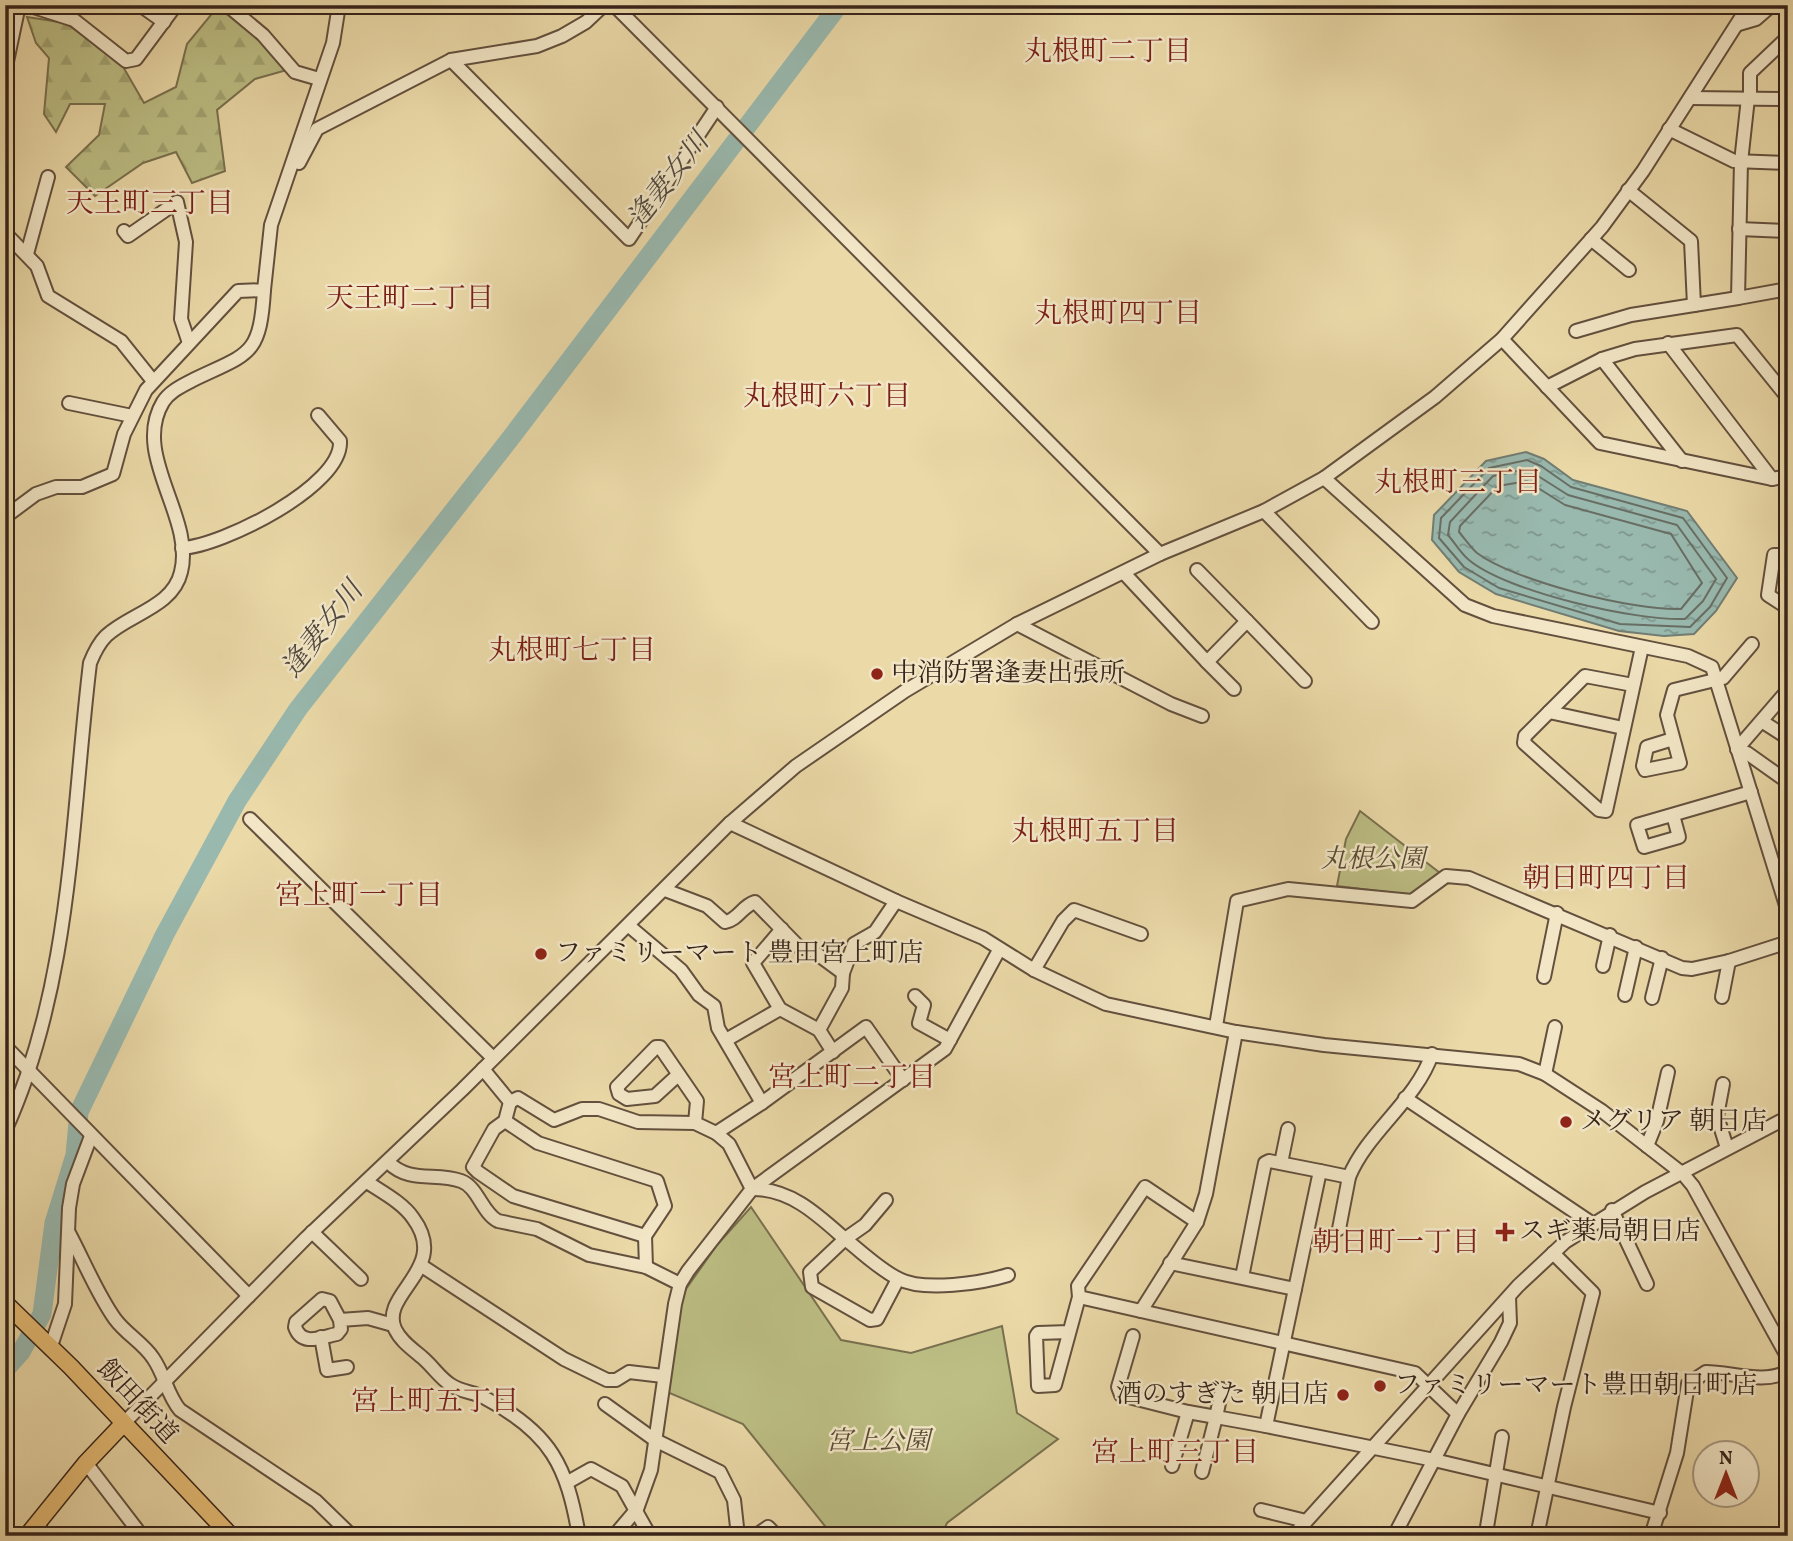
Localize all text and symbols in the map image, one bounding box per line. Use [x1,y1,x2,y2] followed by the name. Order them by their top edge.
[1024,33,1192,72] district label: 丸根町二丁目
[619,123,721,237] water label: 逢妻女川
[66,185,234,224] district label: 天王町三丁目
[326,280,494,319] district label: 天王町二丁目
[1034,295,1202,334] district label: 丸根町四丁目
[743,378,911,417] district label: 丸根町六丁目
[1374,464,1542,503] district label: 丸根町三丁目
[273,572,375,686] water label: 逢妻女川
[488,632,656,671] district label: 丸根町七丁目
[891,656,1125,692] place label: 中消防署逢妻出張所
[869,666,885,682] marker: 中消防署逢妻出張所
[1011,813,1179,852] district label: 丸根町五丁目
[1321,842,1429,878] park label: 丸根公園
[1522,860,1690,899] district label: 朝日町四丁目
[275,877,443,916] district label: 宮上町一丁目
[555,936,924,972] place label: ファミリーマート 豊田宮上町店
[533,946,549,962] marker: ファミリーマート 豊田宮上町店
[768,1059,936,1098] district label: 宮上町二丁目
[1580,1104,1767,1140] place label: メグリア 朝日店
[1558,1114,1574,1130] marker: メグリア 朝日店
[1519,1214,1701,1250] place label: スギ薬局朝日店
[1312,1224,1480,1263] district label: 朝日町一丁目
[1497,1224,1513,1240] marker: スギ薬局朝日店
[88,1352,186,1452] street label: 飯田街道
[1394,1368,1757,1404] place label: ファミリーマート豊田朝日町店
[1116,1377,1329,1413] place label: 酒のすぎた 朝日店
[1372,1378,1388,1394] marker: ファミリーマート豊田朝日町店
[351,1383,519,1422] district label: 宮上町五丁目
[1335,1387,1351,1403] marker: 酒のすぎた 朝日店
[826,1424,934,1460] park label: 宮上公園
[1091,1434,1259,1473] district label: 宮上町三丁目
[1692,1440,1762,1510] north arrow
[1719,1446,1733,1472] text: N

